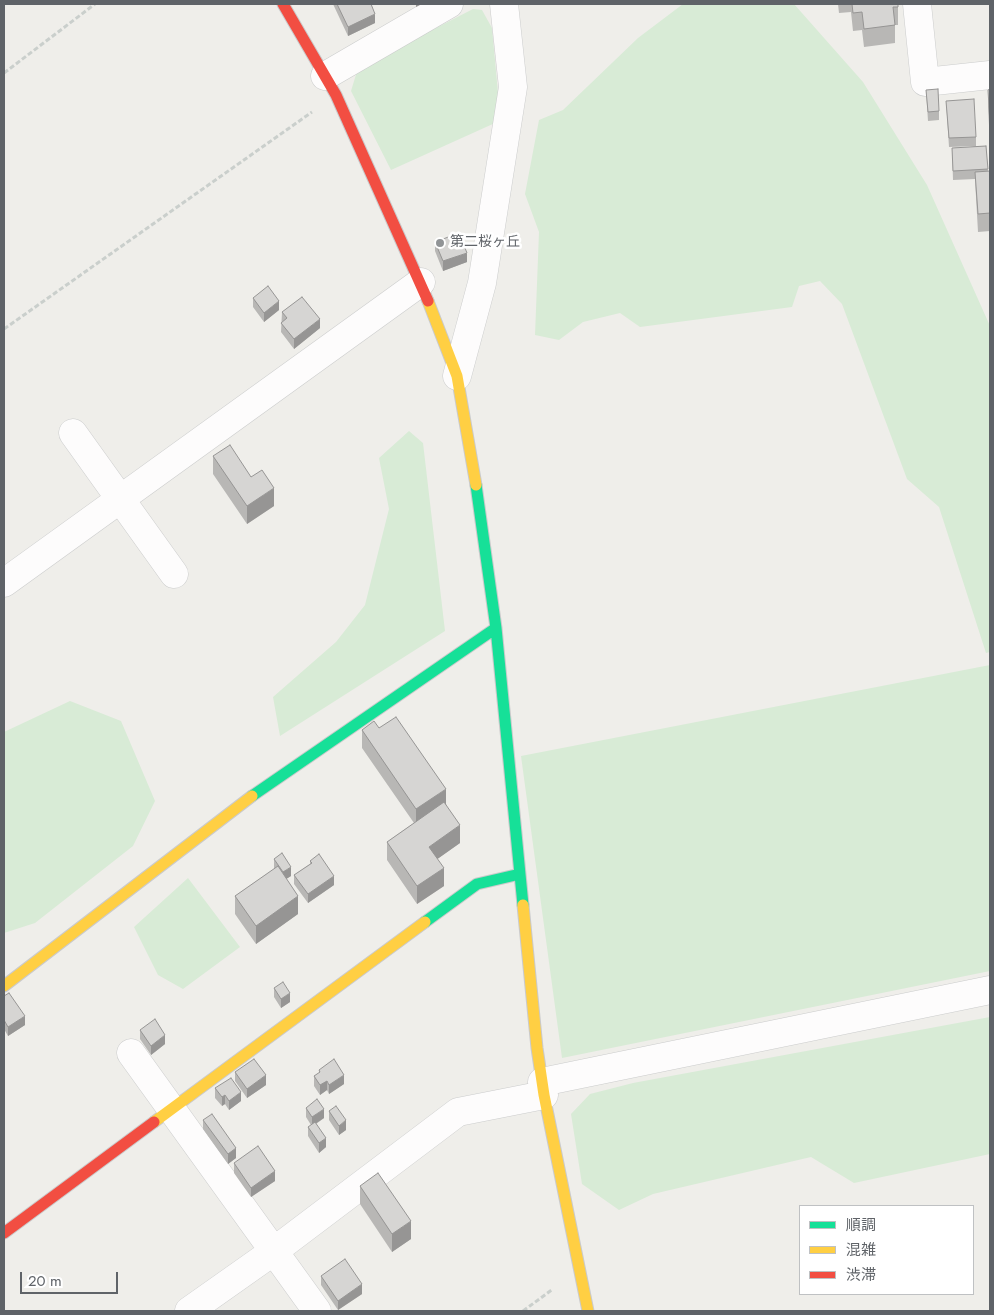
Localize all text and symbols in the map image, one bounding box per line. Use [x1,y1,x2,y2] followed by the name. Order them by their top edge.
[450,235,520,251] place label: 第二桜ヶ丘
[434,237,446,249] marker: 第二桜ヶ丘
[799,1205,974,1295] legend
[846,1214,876,1236] text: 順調
[846,1239,876,1261] text: 混雑
[22,1262,120,1294] scale bar
[846,1264,876,1286] text: 渋滞
[28,1270,62,1292] text: 20 m

